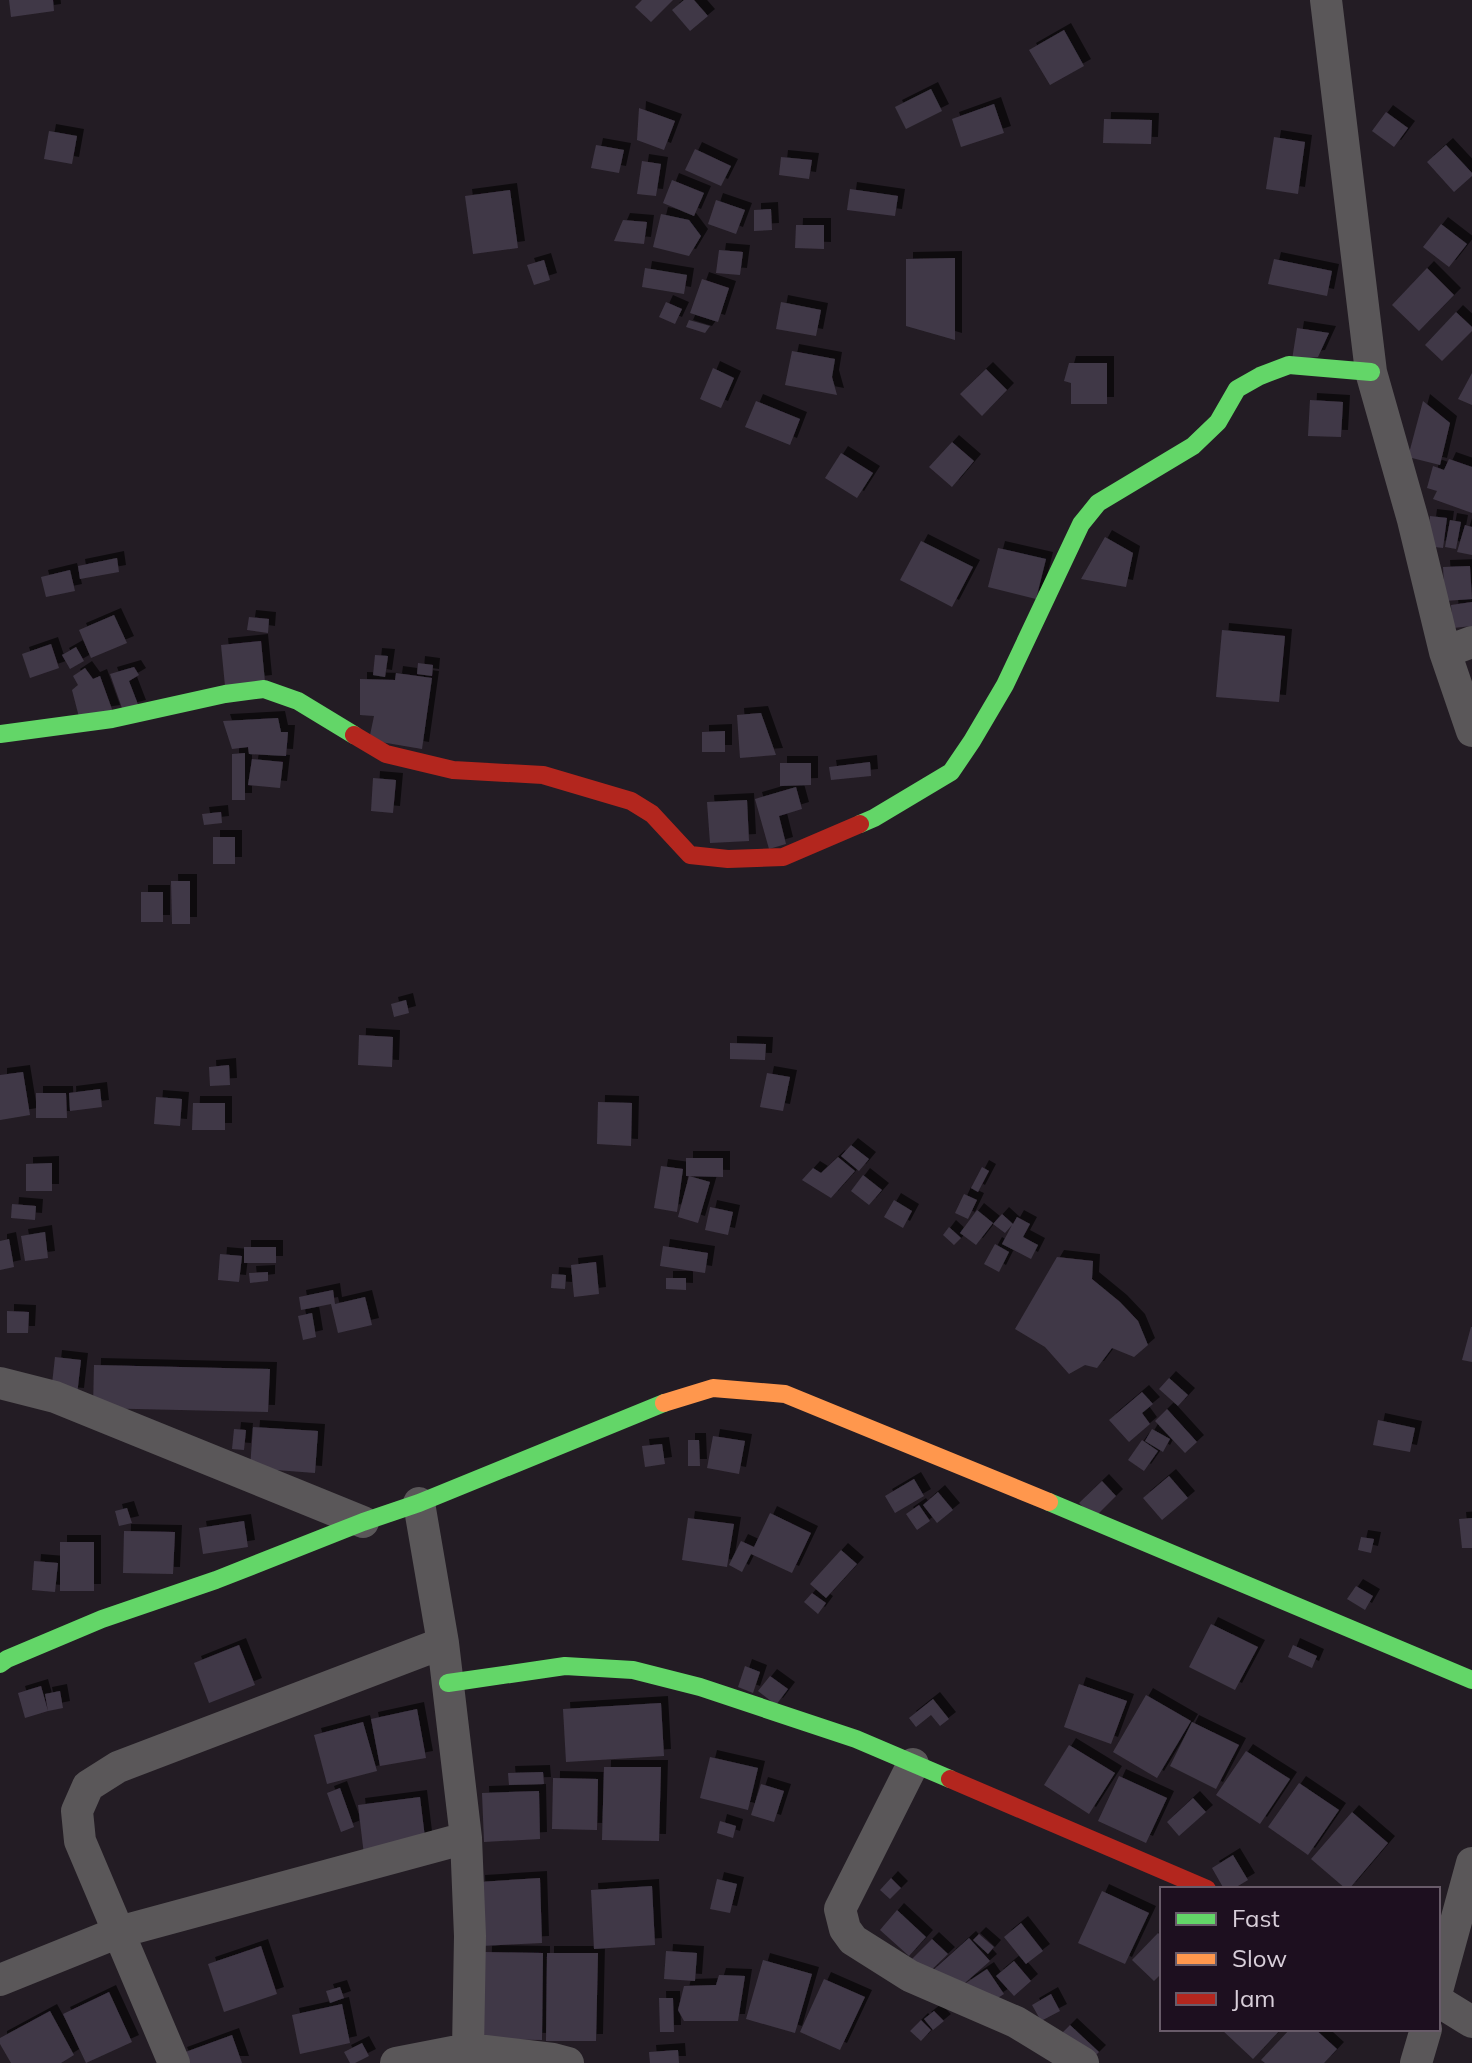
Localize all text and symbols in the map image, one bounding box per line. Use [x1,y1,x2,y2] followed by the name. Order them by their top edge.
[1160,1887,1440,2031] legend
[1232,1903,1280,1933] text: Fast
[1232,1943,1287,1973] text: Slow
[1232,1983,1275,2013] text: Jam

